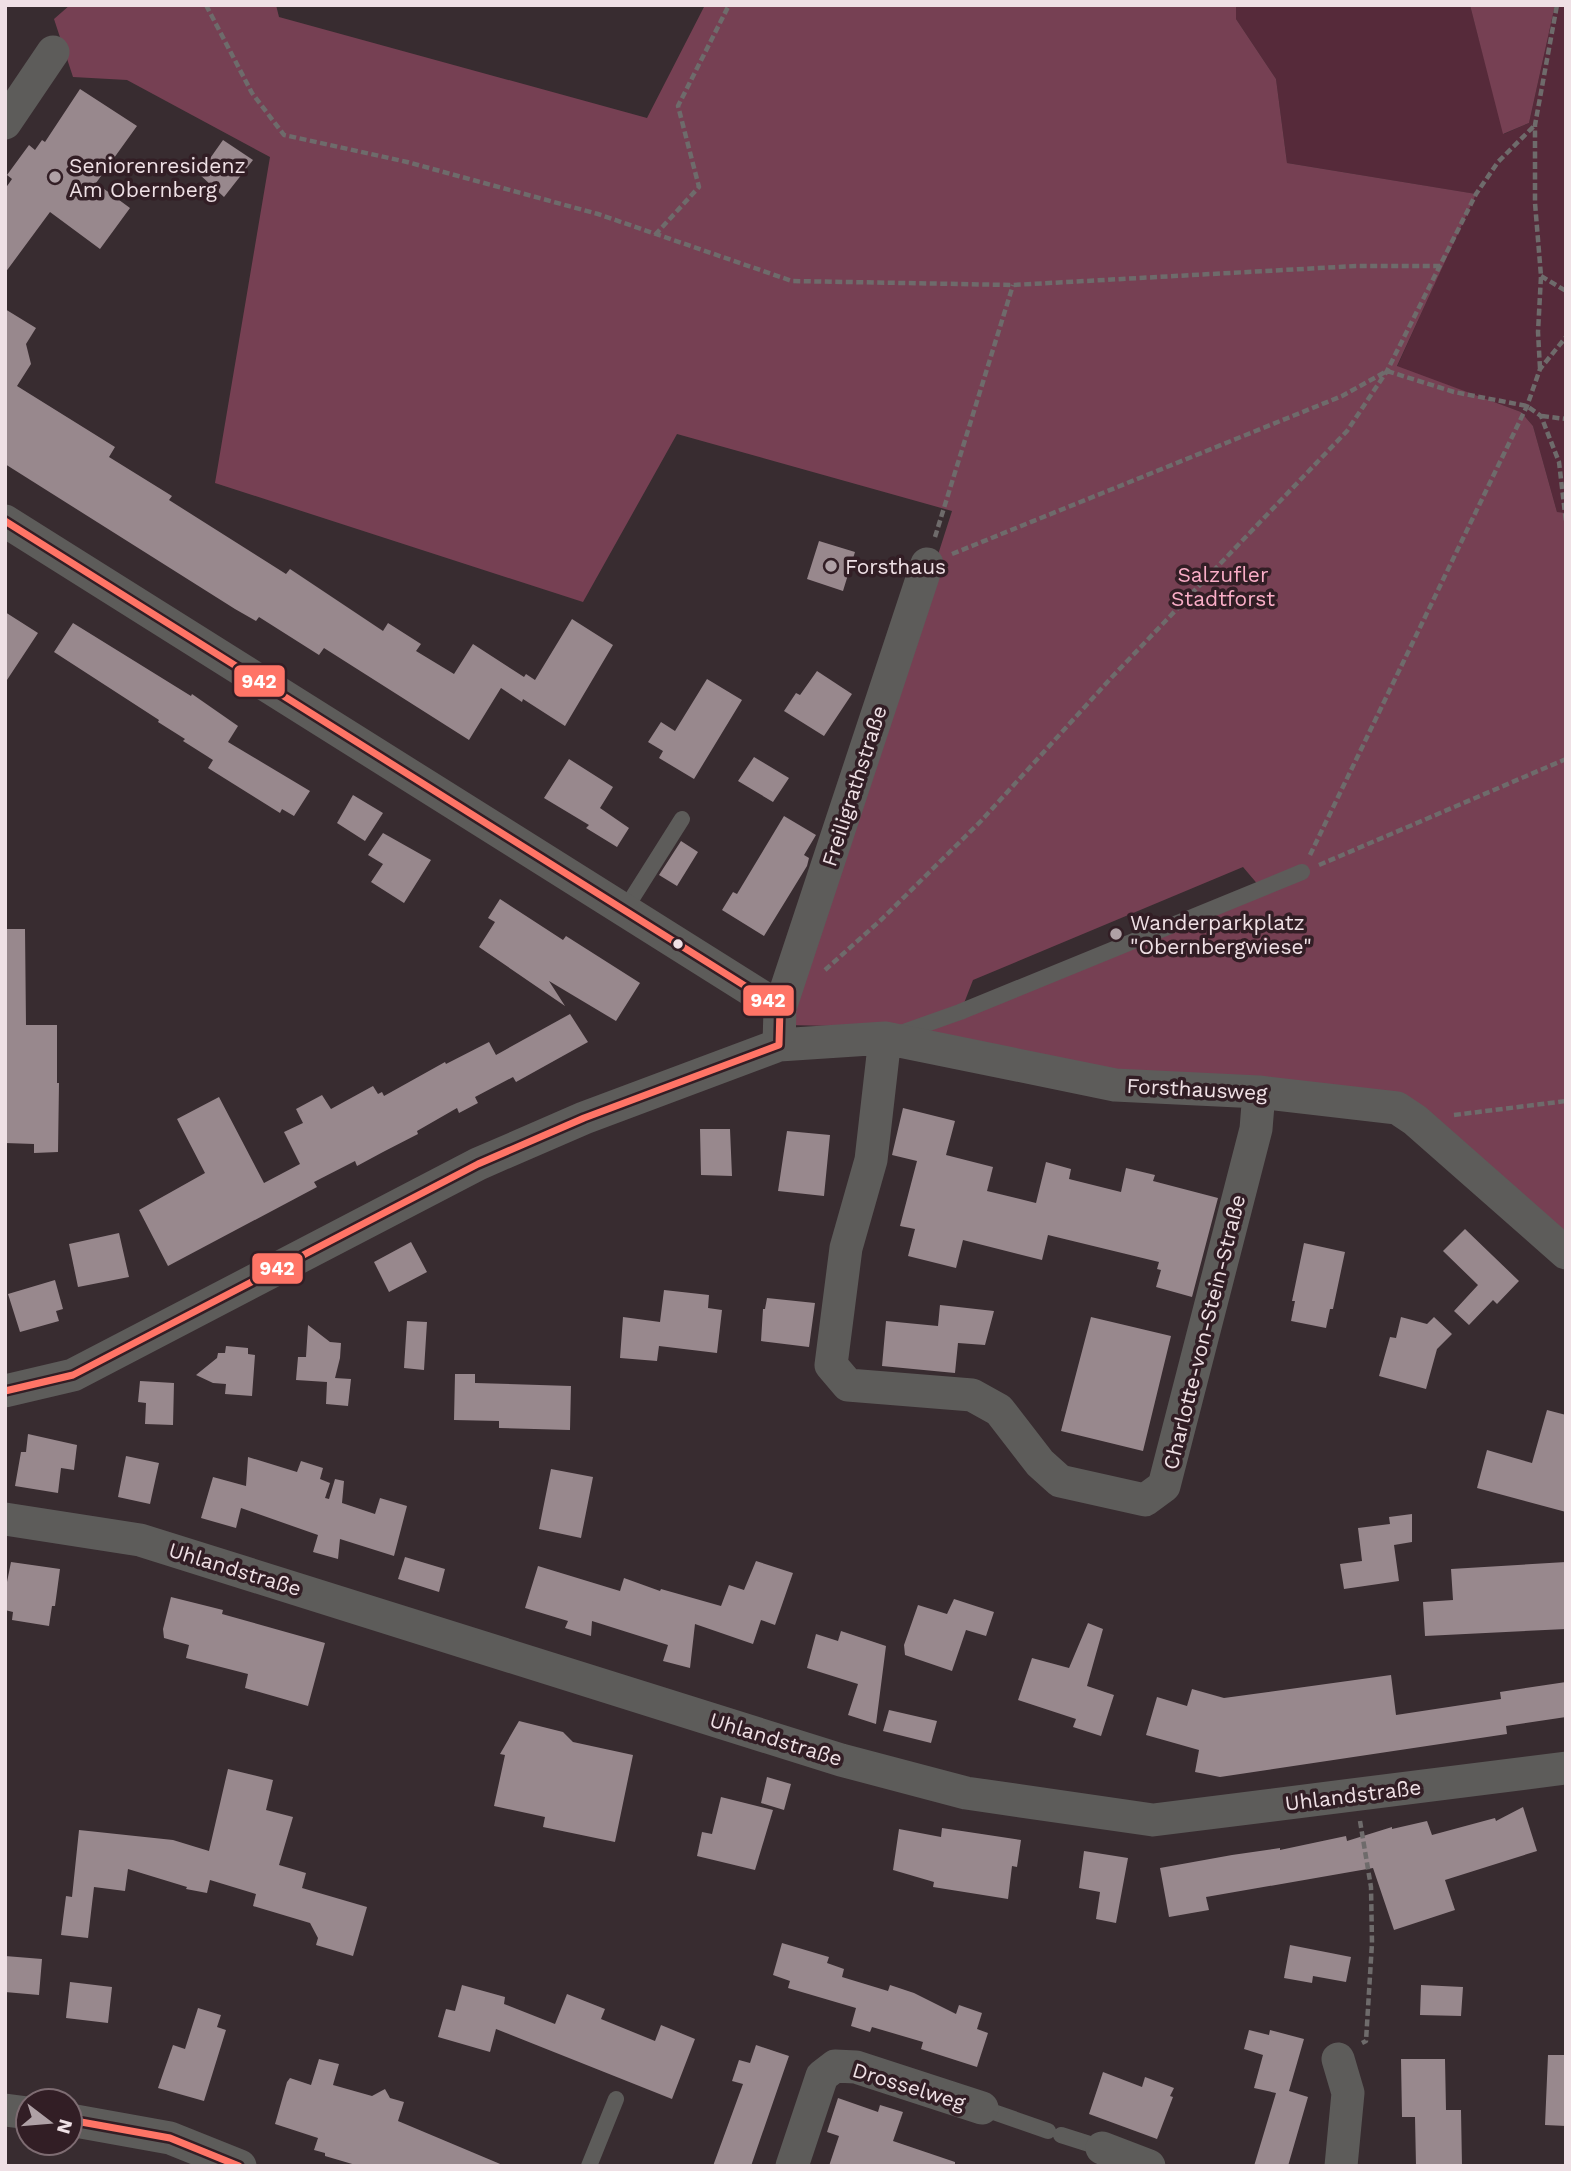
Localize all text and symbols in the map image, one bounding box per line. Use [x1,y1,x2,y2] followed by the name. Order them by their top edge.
[69,153,246,202] place label: Seniorenresidenz Am Obernberg
[47,169,63,185] marker: Seniorenresidenz Am Obernberg
[845,554,946,579] place label: Forsthaus
[823,558,839,574] marker: Forsthaus
[1171,562,1275,611] park label: Salzufler Stadtforst
[233,664,286,698] line badge: 942
[241,670,277,693] text: 942
[816,702,892,870] street label: Freiligrathstraße
[1130,910,1312,959] place label: Wanderparkplatz "Obernbergwiese"
[1108,926,1124,942] marker: Wanderparkplatz "Obernbergwiese"
[671,937,685,951] unlabelled marker
[742,984,795,1017] line badge: 942
[750,989,786,1012] text: 942
[1126,1073,1269,1105] street label: Forsthausweg
[1158,1192,1250,1472] street label: Charlotte-von-Stein-Straße
[251,1252,304,1285] line badge: 942
[259,1257,295,1280] text: 942
[166,1537,304,1601] street label: Uhlandstraße
[707,1707,845,1771] street label: Uhlandstraße
[1283,1774,1423,1816] street label: Uhlandstraße
[850,2057,969,2115] street label: Drosselweg
[14,2087,84,2157] north arrow
[52,2117,78,2136] text: N

